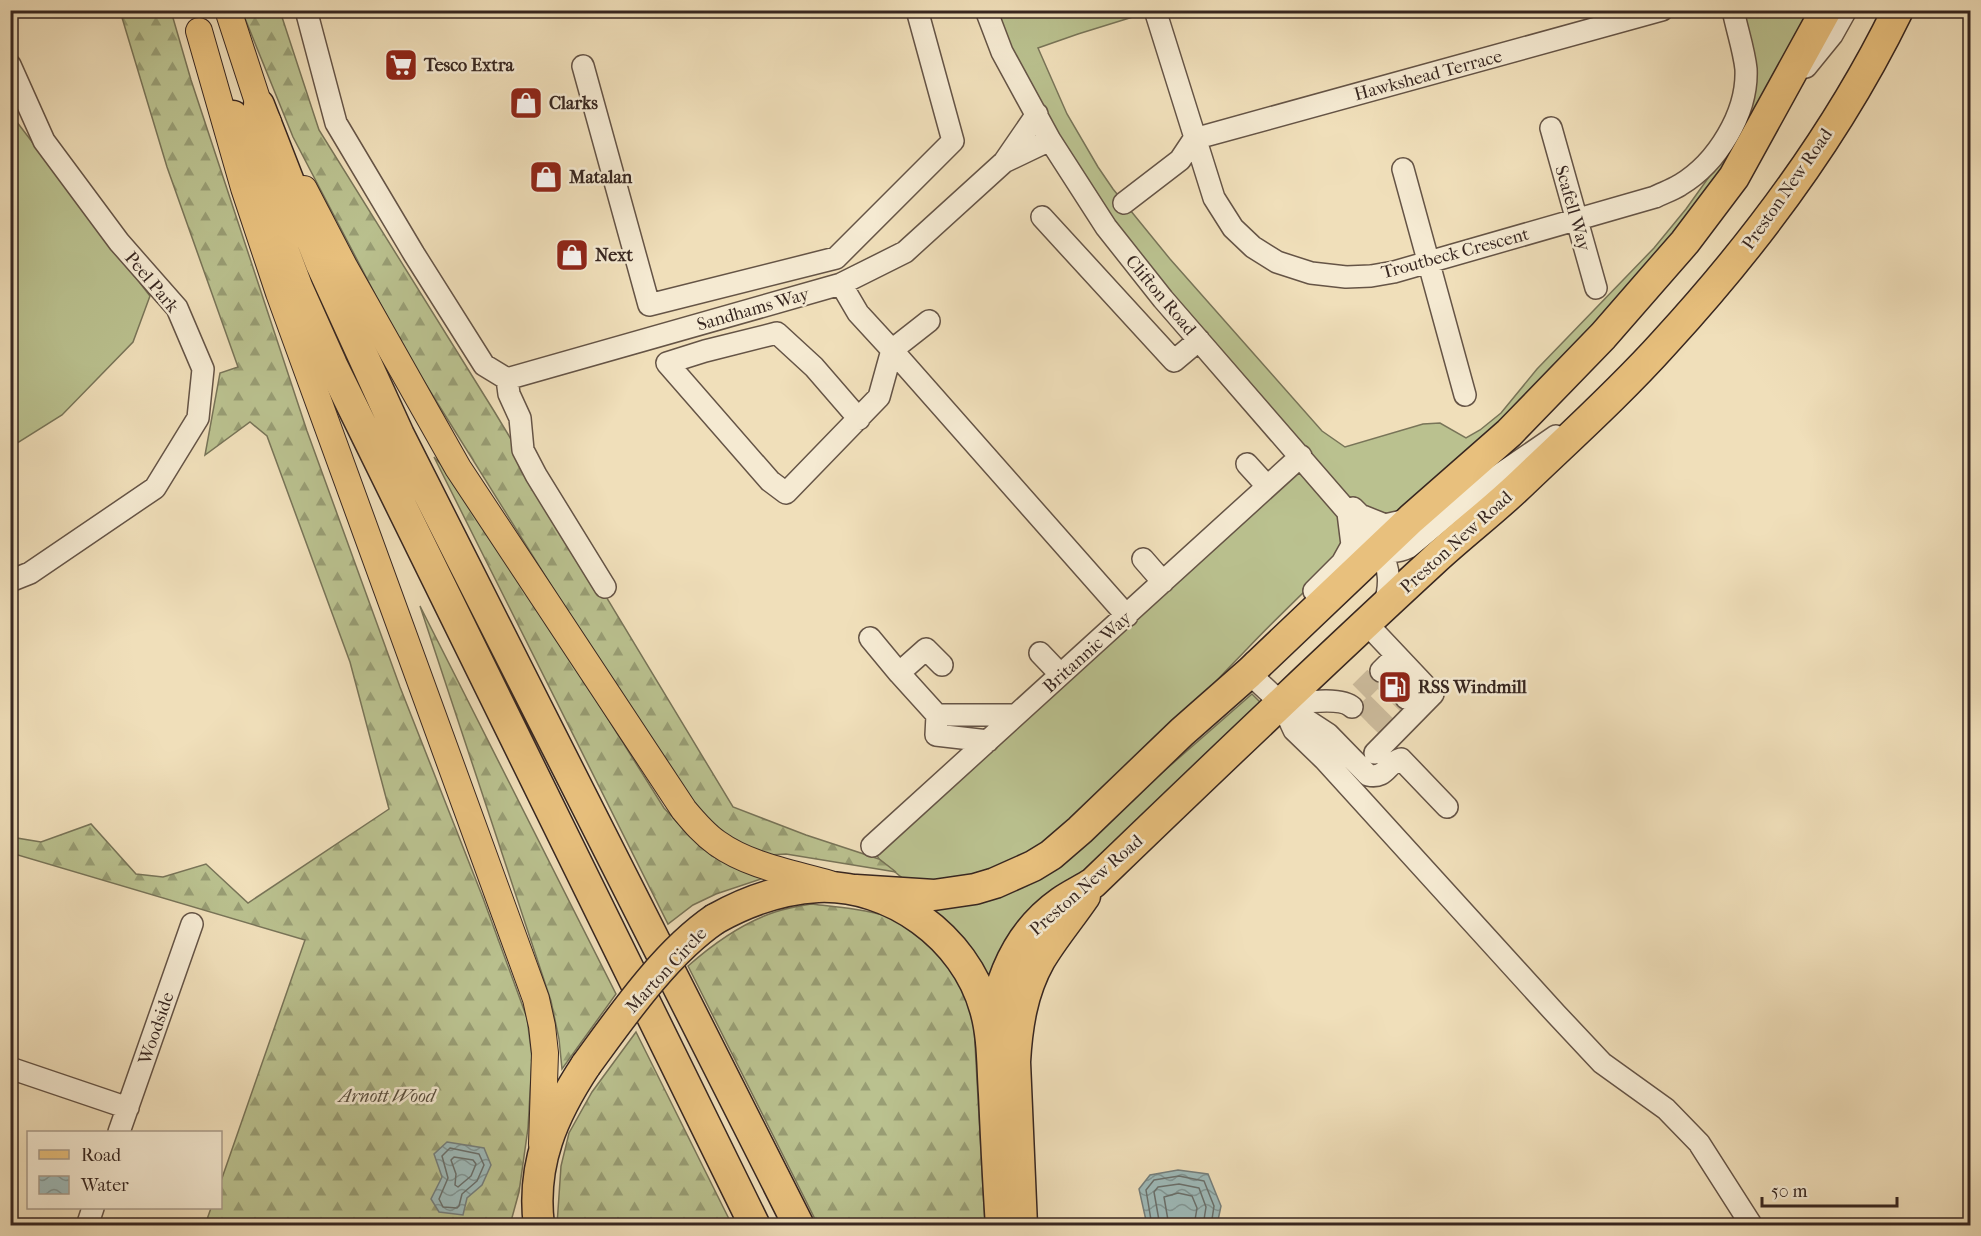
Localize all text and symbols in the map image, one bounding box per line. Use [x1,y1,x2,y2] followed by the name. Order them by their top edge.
[1352,46,1504,105] street label: Hawkshead Terrace
[383,47,419,83] supermarket icon: Tesco Extra
[423,55,515,76] place label: Tesco Extra
[508,85,544,121] shop icon: Clarks
[549,93,598,114] place label: Clarks
[1738,124,1837,254] street label: Preston New Road
[528,159,564,195] shop icon: Matalan
[1550,163,1595,255] street label: Scafell Way
[568,167,633,188] place label: Matalan
[1379,224,1532,283] street label: Troutbeck Crescent
[554,237,590,273] shop icon: Next
[595,245,633,266] place label: Next
[120,248,184,318] street label: Peel Park
[1121,251,1200,340] street label: Clifton Road
[695,283,813,336] street label: Sandhams Way
[1396,487,1517,598] street label: Preston New Road
[1039,606,1137,697] street label: Britannic Way
[1377,669,1413,705] fuel station icon: RSS Windmill
[1418,677,1528,698] place label: RSS Windmill
[1025,830,1147,940] street label: Preston New Road
[622,923,711,1017] street label: Marton Circle
[134,989,179,1068] street label: Woodside
[337,1086,438,1107] park label: Arnott Wood
[27,1131,222,1209] legend
[81,1145,121,1166] text: Road
[1762,1170,1897,1208] scale bar
[80,1175,129,1196] text: Water
[1771,1181,1808,1202] text: 50 m

